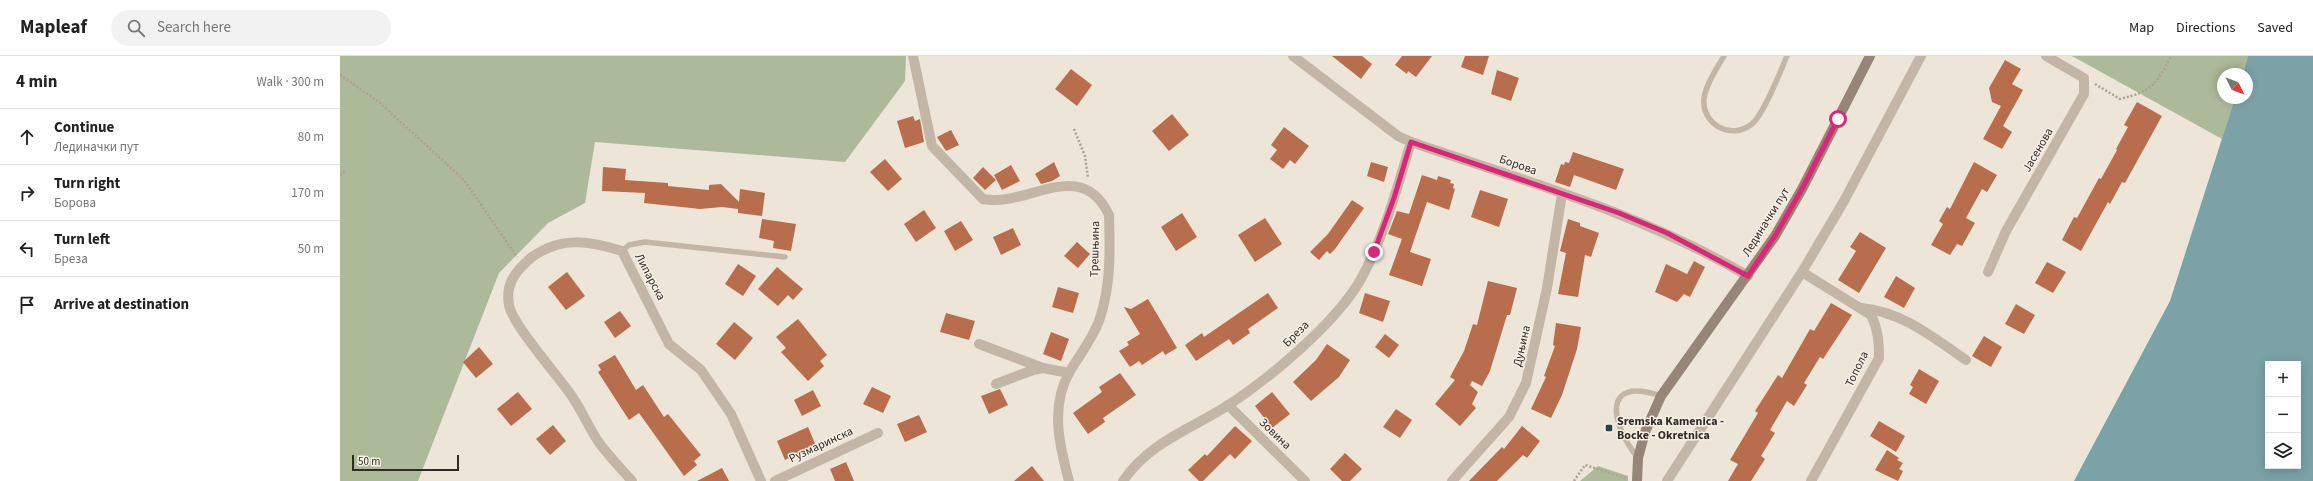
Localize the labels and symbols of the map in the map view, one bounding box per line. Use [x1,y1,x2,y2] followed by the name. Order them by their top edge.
[2217,68,2253,104] north arrow
[1829,110,1847,128] route start
[2019,125,2057,175] street label: Јасенова
[1497,151,1539,179] street label: Борова
[1738,184,1794,260] street label: Лединачки пут
[1086,221,1104,277] street label: Трешњина
[1365,243,1383,261] route end
[631,250,669,304] street label: Липарска
[1279,317,1313,351] street label: Бреза
[1509,324,1535,368] street label: Дуњина
[1841,348,1873,390] street label: Топола
[1617,413,1724,444] place label: Sremska Kamenica - Bocke - Okretnica
[1255,414,1295,454] street label: Зовина
[786,423,856,467] street label: Рузмаринска
[1604,423,1614,433] marker: Sremska Kamenica - Bocke - Okretnica
[352,453,459,472] scale bar

